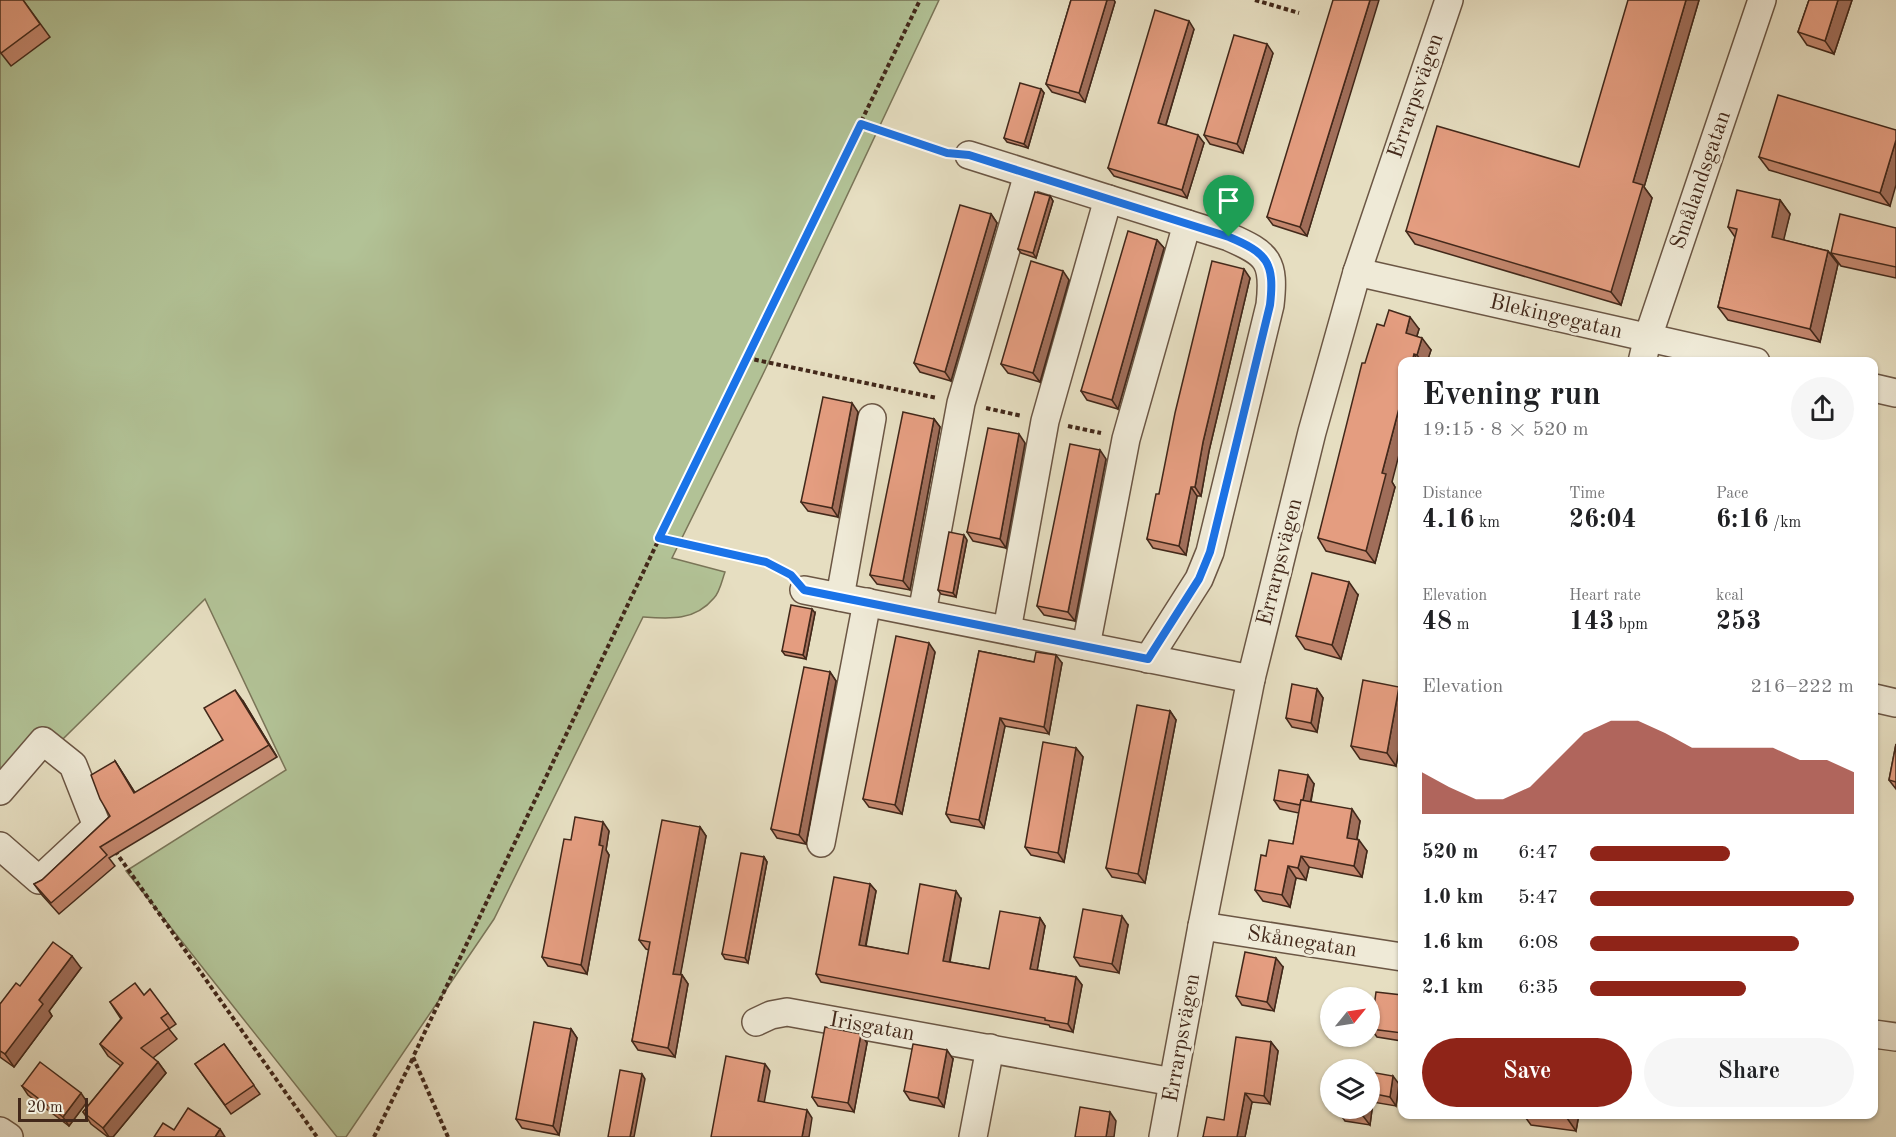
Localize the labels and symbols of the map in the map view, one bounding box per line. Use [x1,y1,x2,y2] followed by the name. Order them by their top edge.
[1384,31,1448,161] street label: Errarpsvägen
[1667,108,1735,252] street label: Smålandsgatan
[1203,175,1254,237] pin
[1487,291,1625,343] street label: Blekingegatan
[1254,496,1306,628] street label: Errarpsvägen
[1245,922,1359,962] street label: Skånegatan
[1160,972,1204,1104] street label: Errarpsvägen
[1320,987,1380,1047] north arrow
[828,1009,917,1045] street label: Irisgatan
[18,1095,88,1122] scale bar

